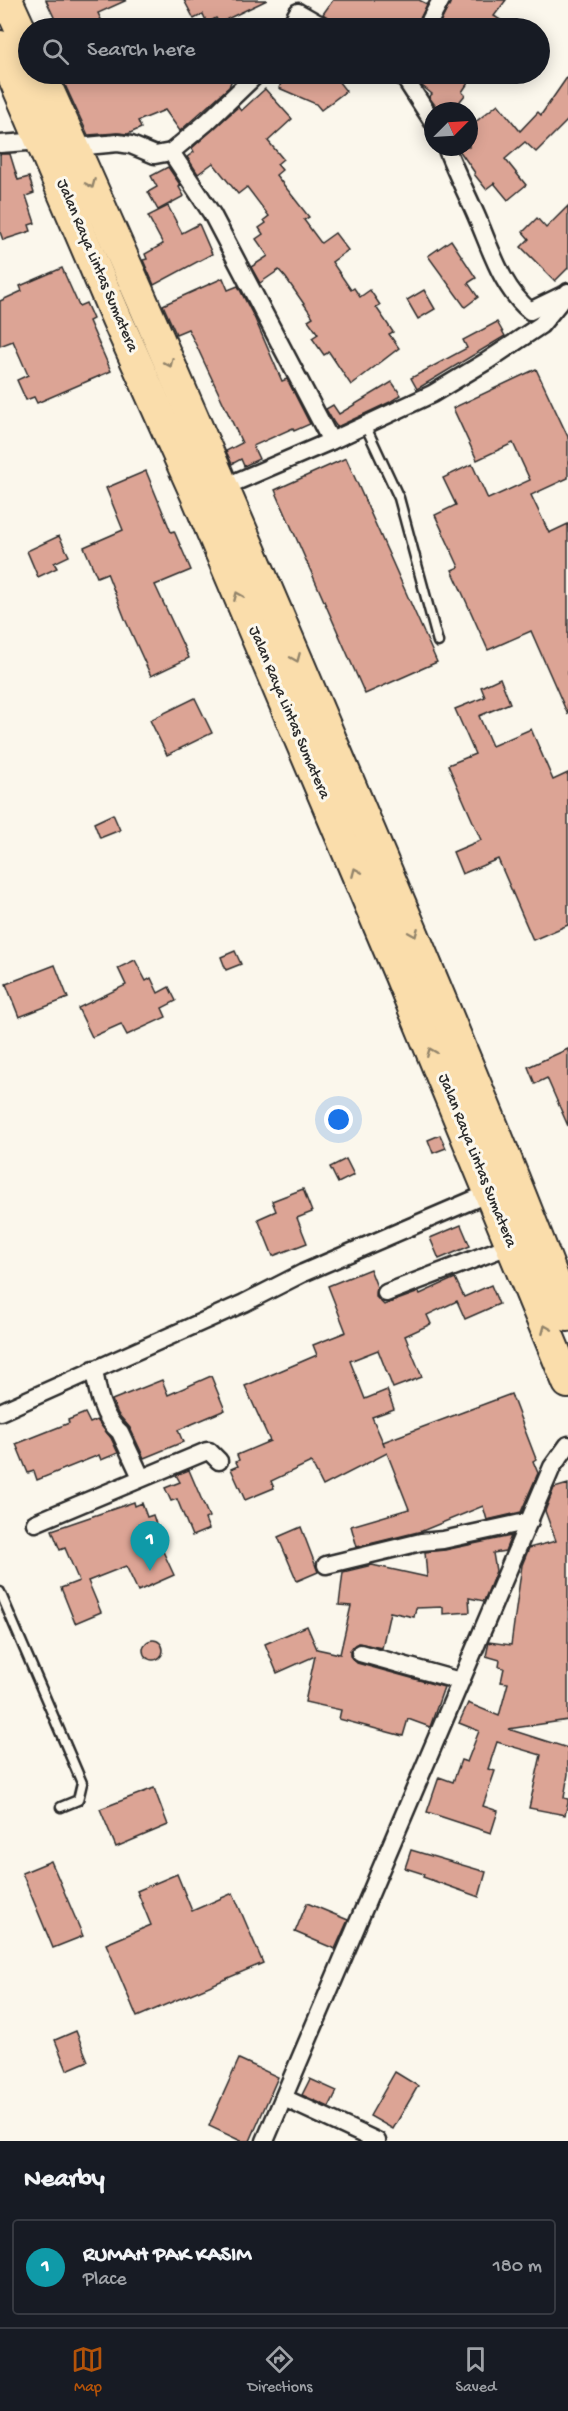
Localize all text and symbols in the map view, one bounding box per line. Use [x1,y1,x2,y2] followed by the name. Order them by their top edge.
[18,18,550,84] search box
[39,35,72,68] icon: search
[87,38,195,64] text: Search here
[424,102,478,156] north arrow
[51,177,141,356] street label: Jalan Raya Lintas Sumatera
[84,178,96,189] one-way arrow
[162,357,174,368] one-way arrow
[233,591,245,602] one-way arrow
[243,624,333,803] street label: Jalan Raya Lintas Sumatera
[289,651,301,662] one-way arrow
[351,868,363,879] one-way arrow
[407,927,419,938] one-way arrow
[426,1047,438,1058] one-way arrow
[432,1071,520,1252] street label: Jalan Raya Lintas Sumatera
[324,1105,353,1134] your location
[541,1325,553,1336] one-way arrow
[130,1522,170,1571] pin: 1
[24,2165,105,2196] text: Nearby
[83,2243,252,2269] text: RUMAH PAK KASIM
[41,2256,50,2279] text: 1
[493,2256,542,2279] text: 180 m
[83,2269,127,2292] text: Place
[71,2343,104,2398] tab: Map
[247,2343,313,2398] tab: Directions
[455,2343,496,2398] tab: Saved

